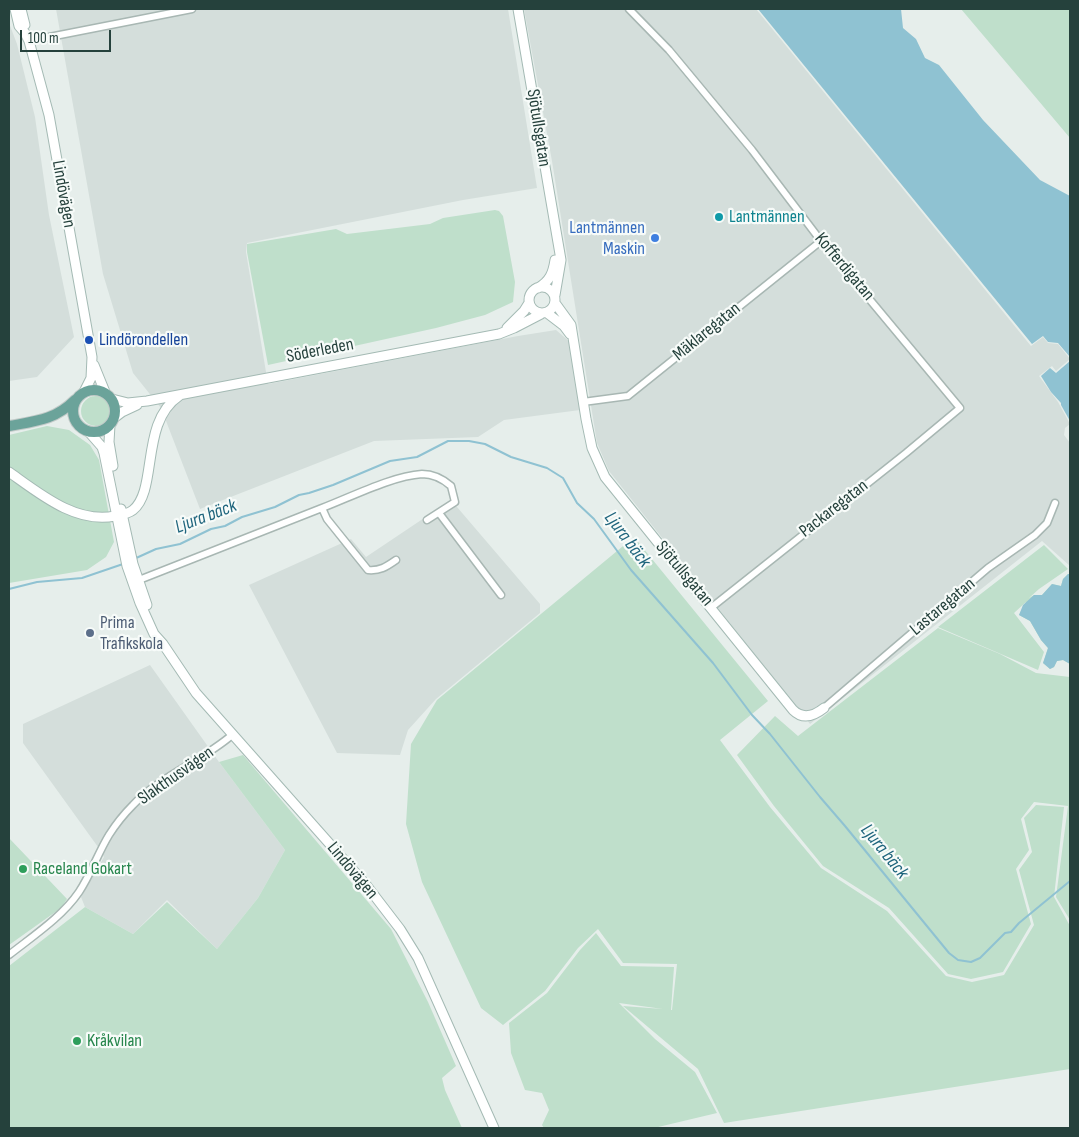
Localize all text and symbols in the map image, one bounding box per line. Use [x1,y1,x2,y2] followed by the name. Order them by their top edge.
[22,20,114,52] scale bar
[28,29,59,48] text: 100 m
[521,88,555,168] street label: Sjötullsgatan
[46,159,80,229] street label: Lindövägen
[729,206,805,228] place label: Lantmännen
[713,211,725,223] marker: Lantmännen
[569,217,645,260] place label: Lantmännen Maskin
[809,229,879,305] street label: Kofferdigatan
[649,232,661,244] marker: Lantmännen Maskin
[669,298,745,366] street label: Mäklaregatan
[99,329,188,351] place label: Lindörondellen
[83,334,95,346] marker: Lindörondellen
[285,334,355,368] street label: Söderleden
[795,475,873,543] street label: Packaregatan
[172,495,240,539] water label: Ljura bäck
[599,508,655,572] water label: Ljura bäck
[651,537,717,611] street label: Sjötullsgatan
[906,574,980,640] street label: Lastaregatan
[100,612,163,654] place label: Prima Trafikskola
[84,627,96,639] marker: Prima Trafikskola
[134,742,218,810] street label: Slakthusvägen
[855,820,913,884] water label: Ljura bäck
[322,838,382,904] street label: Lindövägen
[33,858,132,880] place label: Raceland Gokart
[17,863,29,875] marker: Raceland Gokart
[87,1030,142,1052] place label: Kråkvilan
[71,1035,83,1047] marker: Kråkvilan

